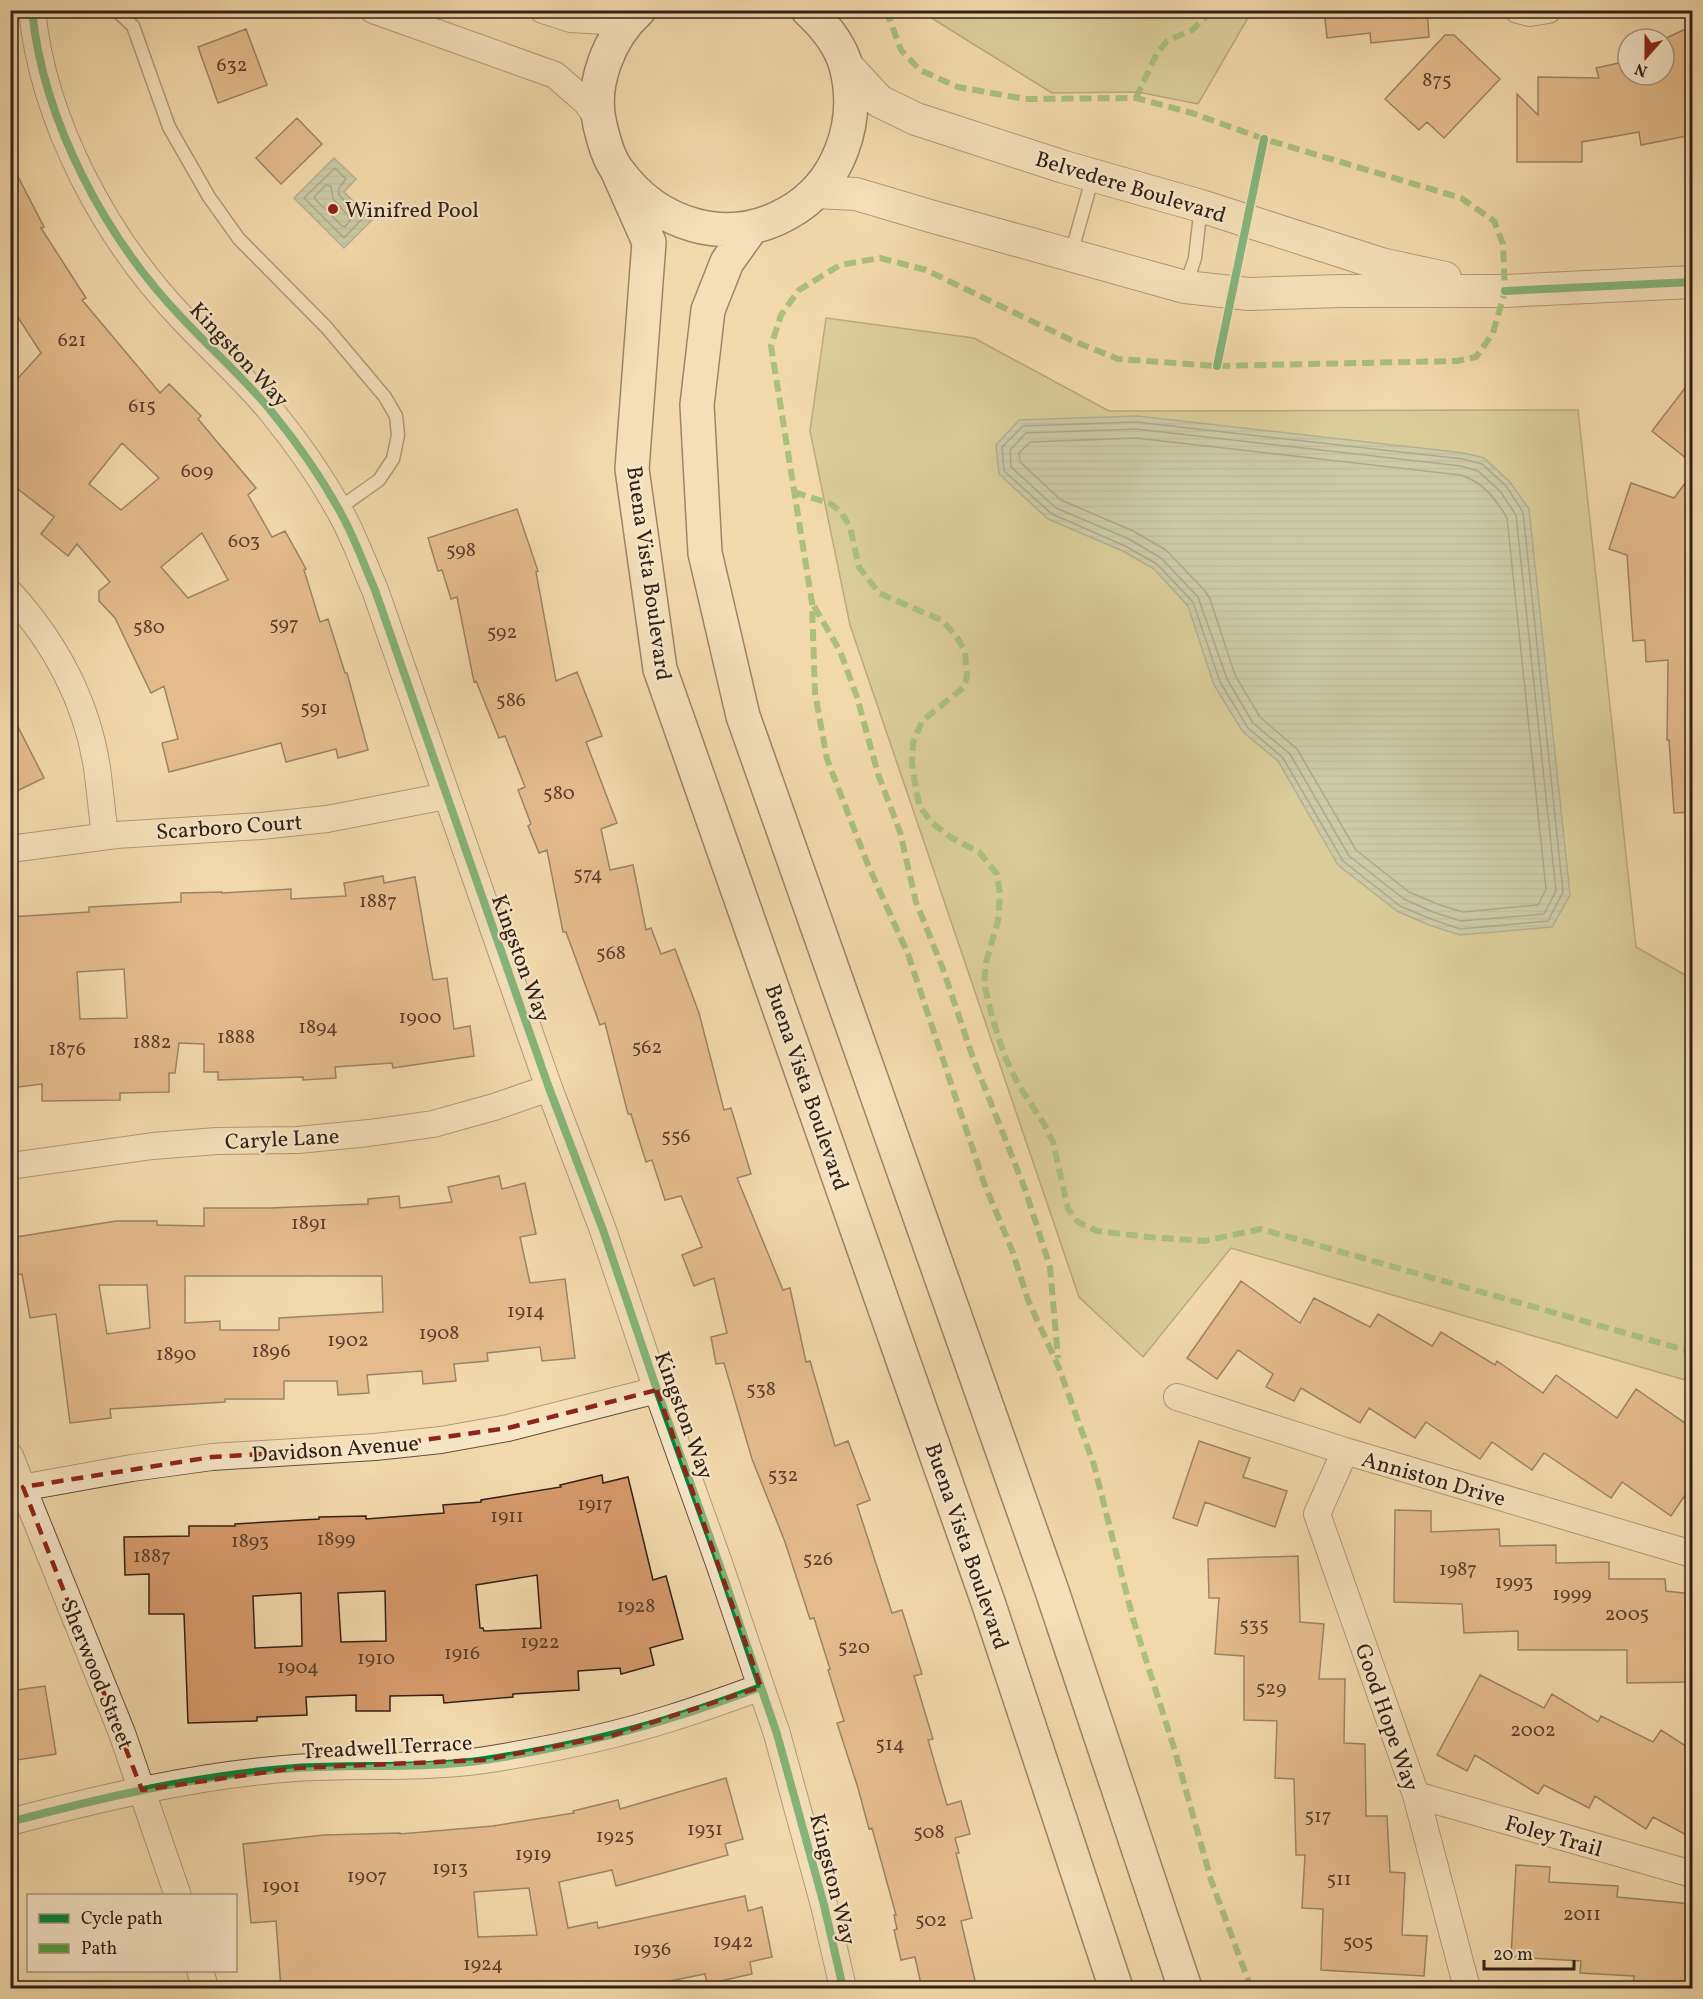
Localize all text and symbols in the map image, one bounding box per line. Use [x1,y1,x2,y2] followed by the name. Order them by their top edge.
[1616,27,1676,87] north arrow
[217,52,247,80] house number: 632
[1632,57,1651,81] text: N
[1422,67,1452,95] house number: 875
[1031,145,1230,232] street label: Belvedere Boulevard
[345,196,479,227] place label: Winifred Pool
[326,202,340,216] marker: Winifred Pool
[181,296,295,415] street label: Kingston Way
[58,327,86,355] house number: 621
[128,393,156,421] house number: 615
[181,458,213,486] house number: 609
[617,464,678,683] street label: Buena Vista Boulevard
[228,528,260,556] house number: 603
[446,537,476,565] house number: 598
[269,611,299,639] house number: 597
[133,614,165,642] house number: 580
[487,619,517,647] house number: 592
[496,687,526,715] house number: 586
[300,695,328,723] house number: 591
[543,780,575,808] house number: 580
[155,808,304,849] street label: Scarboro Court
[573,861,603,889] house number: 574
[359,888,397,916] house number: 1887
[482,891,557,1027] street label: Kingston Way
[596,940,626,968] house number: 568
[756,981,856,1195] street label: Buena Vista Boulevard
[399,1004,441,1032] house number: 1900
[298,1014,338,1042] house number: 1894
[217,1024,255,1052] house number: 1888
[133,1029,171,1057] house number: 1882
[632,1034,662,1062] house number: 562
[48,1036,86,1064] house number: 1876
[224,1122,340,1159] street label: Caryle Lane
[661,1123,691,1151] house number: 556
[291,1210,327,1238] house number: 1891
[507,1298,545,1326] house number: 1914
[419,1320,459,1348] house number: 1908
[327,1327,369,1355] house number: 1902
[251,1338,291,1366] house number: 1896
[156,1341,196,1369] house number: 1890
[645,1348,720,1484] street label: Kingston Way
[746,1376,776,1404] house number: 538
[250,1429,420,1472] street label: Davidson Avenue
[916,1440,1016,1654] street label: Buena Vista Boulevard
[1358,1445,1509,1516] street label: Anniston Drive
[768,1462,798,1490] house number: 532
[577,1491,613,1519] house number: 1917
[490,1503,524,1531] house number: 1911
[317,1526,355,1554] house number: 1899
[231,1528,269,1556] house number: 1893
[133,1543,171,1571] house number: 1887
[803,1546,833,1574] house number: 526
[1439,1556,1477,1584] house number: 1987
[1495,1569,1533,1597] house number: 1993
[1552,1581,1592,1609] house number: 1999
[616,1593,656,1621] house number: 1928
[51,1595,140,1755] street label: Sherwood Street
[1605,1601,1649,1629] house number: 2005
[1239,1612,1269,1640] house number: 535
[520,1629,560,1657] house number: 1922
[838,1634,870,1662] house number: 520
[444,1640,480,1668] house number: 1916
[1346,1640,1425,1796] street label: Good Hope Way
[357,1645,395,1673] house number: 1910
[277,1654,319,1682] house number: 1904
[1256,1675,1286,1703] house number: 529
[1510,1717,1556,1745] house number: 2002
[301,1729,473,1768] street label: Treadwell Terrace
[875,1731,905,1759] house number: 514
[1304,1803,1332,1831] house number: 517
[1501,1809,1606,1866] street label: Foley Trail
[800,1811,863,1949] street label: Kingston Way
[687,1816,723,1844] house number: 1931
[913,1819,945,1847] house number: 508
[596,1823,634,1851] house number: 1925
[515,1841,551,1869] house number: 1919
[432,1855,468,1883] house number: 1913
[347,1863,387,1891] house number: 1907
[1326,1866,1352,1894] house number: 511
[262,1873,300,1901] house number: 1901
[27,1894,237,1972] legend
[1563,1901,1601,1929] house number: 2011
[81,1907,163,1932] text: Cycle path
[915,1907,947,1935] house number: 502
[713,1928,753,1956] house number: 1942
[1343,1929,1373,1957] house number: 505
[1484,1933,1574,1971] scale bar
[633,1936,671,1964] house number: 1936
[81,1937,117,1962] text: Path
[1493,1943,1533,1968] text: 20 m
[463,1951,503,1979] house number: 1924

